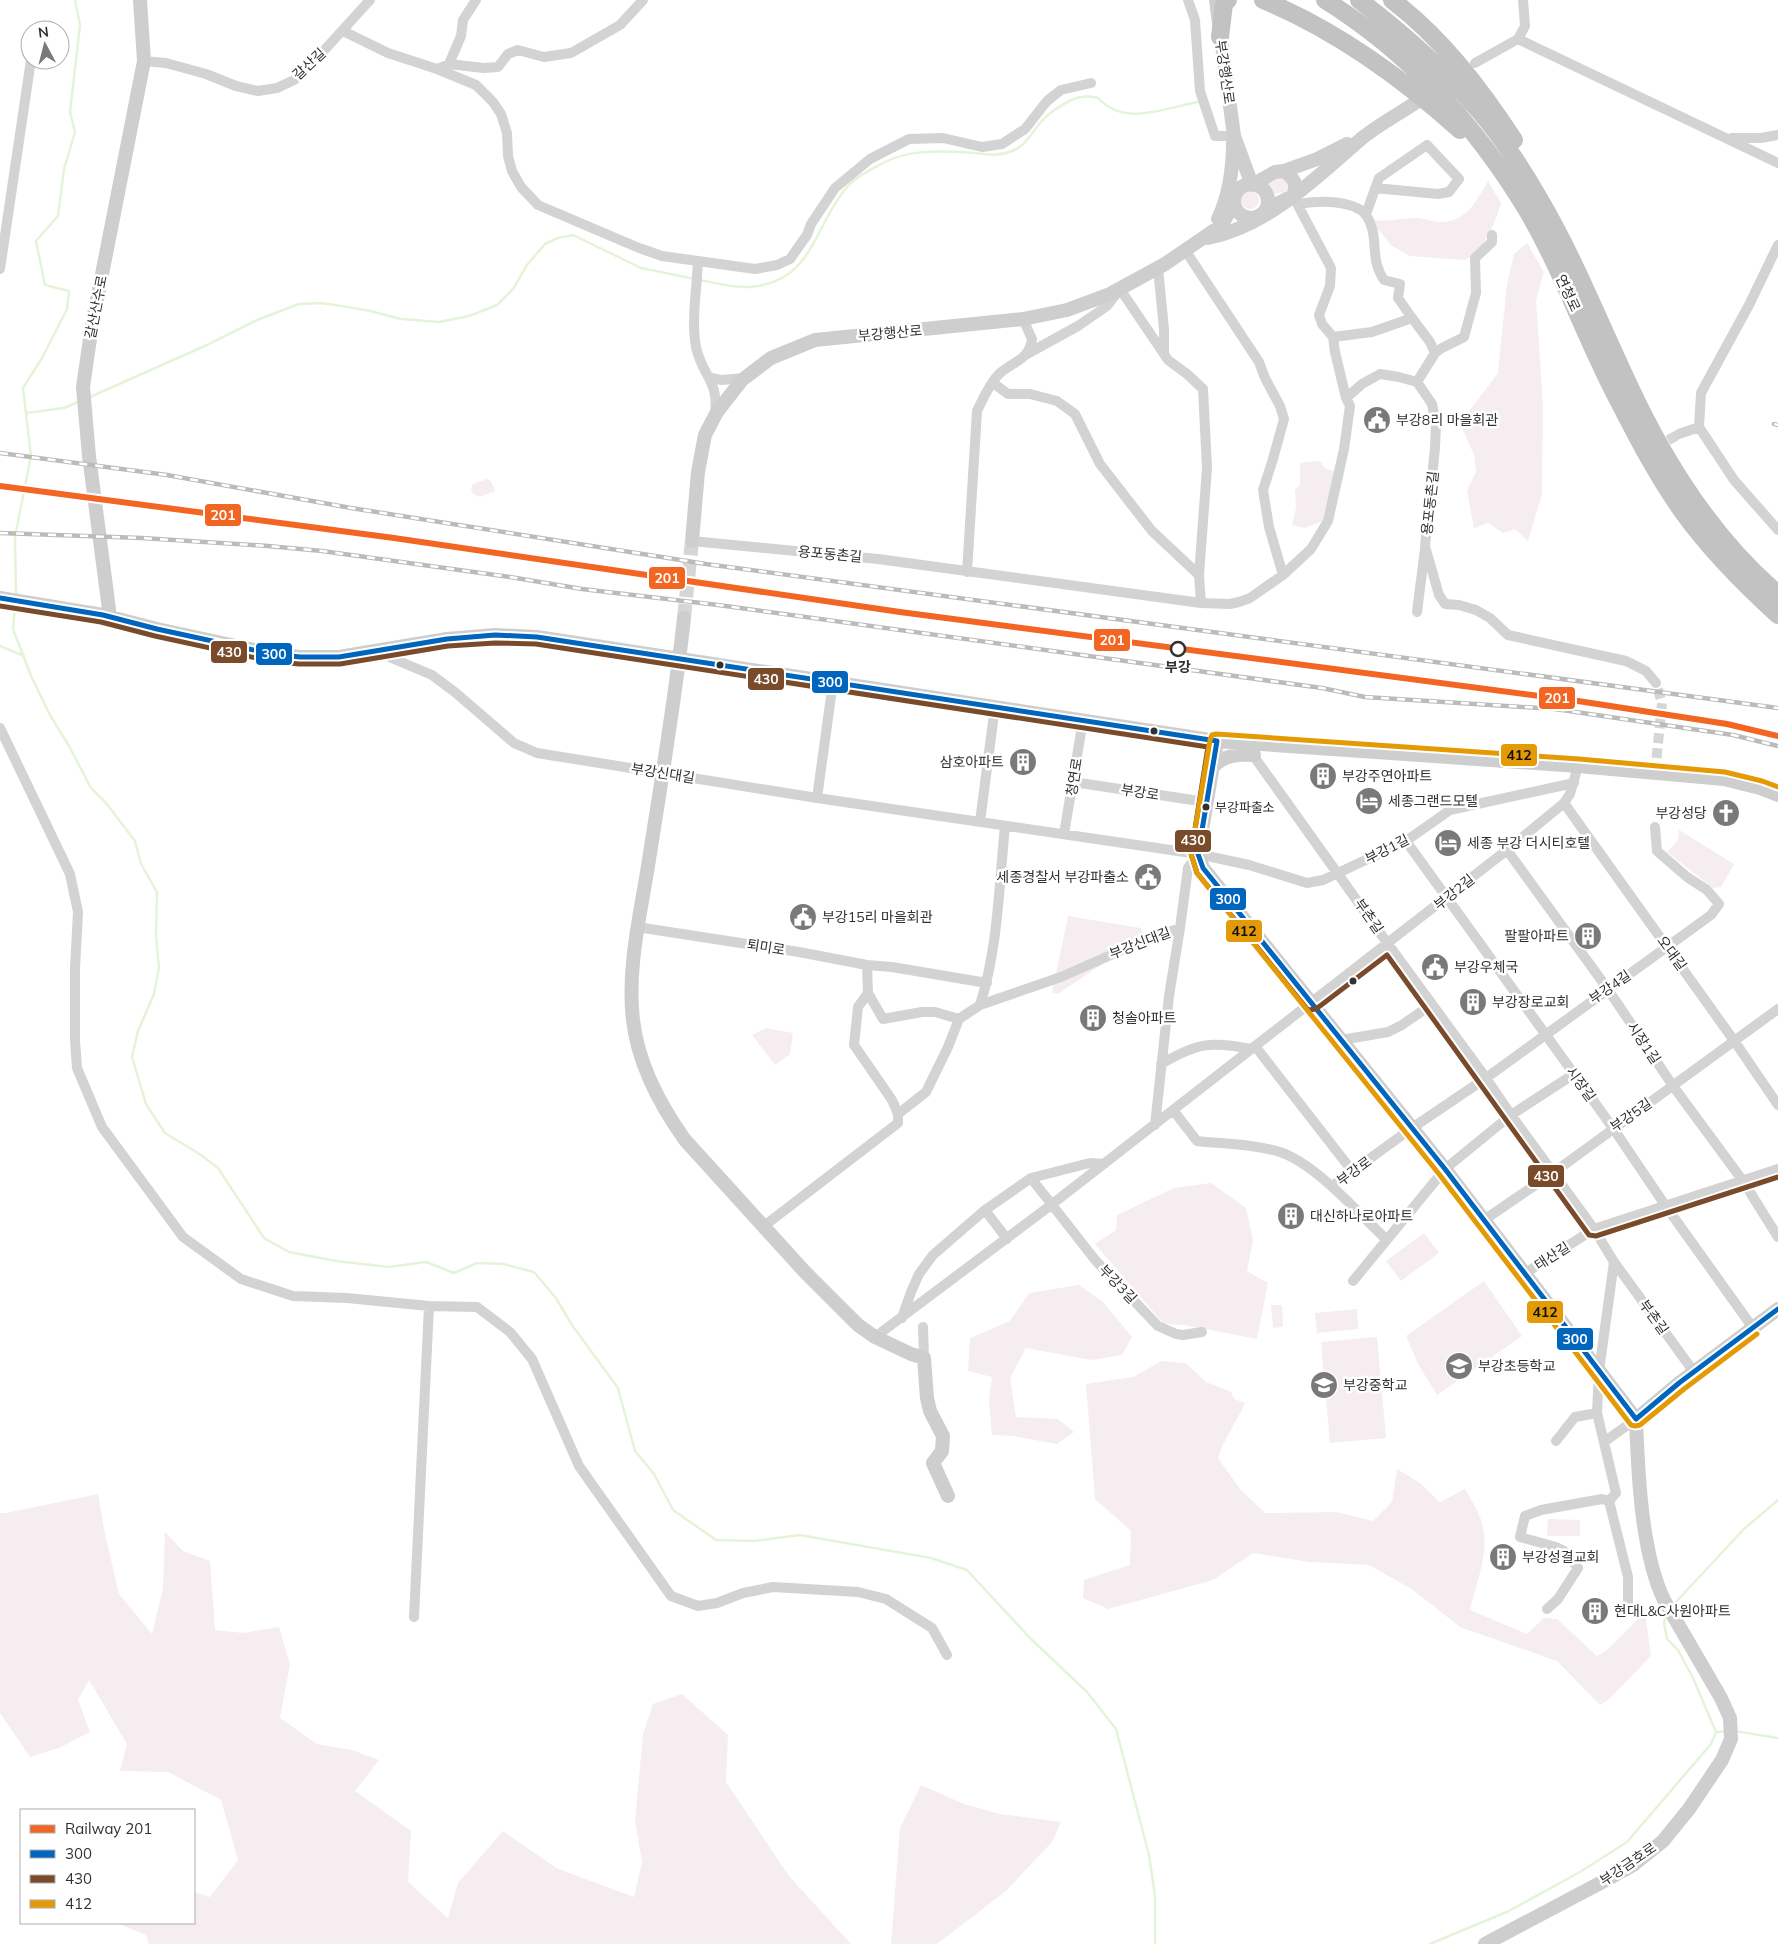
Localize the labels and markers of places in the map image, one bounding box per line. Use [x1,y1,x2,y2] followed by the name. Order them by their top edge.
[1362,405,1392,435] public building icon: 부강8리 마을회관
[1396,411,1498,429] place label: 부강8리 마을회관
[1170,641,1186,657] marker: 부강
[1165,658,1191,676] place label: 부강
[715,660,725,670] unlabelled marker
[1149,726,1159,736] unlabelled marker
[1008,747,1038,777] building icon: 삼호아파트
[940,753,1004,771] place label: 삼호아파트
[1308,761,1338,791] building icon: 부강주연아파트
[1342,767,1432,785] place label: 부강주연아파트
[1354,786,1384,816] hotel icon: 세종그랜드모텔
[1388,792,1478,810] place label: 세종그랜드모텔
[1711,798,1741,828] church icon: 부강성당
[1215,799,1275,815] place label: 부강파출소
[1201,802,1211,812] marker: 부강파출소
[1655,804,1707,822] place label: 부강성당
[1433,828,1463,858] hotel icon: 세종 부강 더시티호텔
[1467,834,1590,852] place label: 세종 부강 더시티호텔
[1133,862,1163,892] public building icon: 세종경찰서 부강파출소
[997,868,1129,886] place label: 세종경찰서 부강파출소
[788,902,818,932] public building icon: 부강15리 마을회관
[822,908,933,926] place label: 부강15리 마을회관
[1573,921,1603,951] building icon: 팔팔아파트
[1505,927,1569,945] place label: 팔팔아파트
[1420,952,1450,982] public building icon: 부강우체국
[1454,958,1519,976] place label: 부강우체국
[1348,976,1358,986] unlabelled marker
[1458,987,1488,1017] building icon: 부강장로교회
[1492,993,1569,1011] place label: 부강장로교회
[1078,1003,1108,1033] building icon: 청솔아파트
[1112,1009,1177,1027] place label: 청솔아파트
[1276,1201,1306,1231] building icon: 대신하나로아파트
[1310,1207,1413,1225] place label: 대신하나로아파트
[1444,1351,1474,1381] school or university icon: 부강초등학교
[1478,1357,1555,1375] place label: 부강초등학교
[1309,1370,1339,1400] school or university icon: 부강중학교
[1343,1376,1408,1394] place label: 부강중학교
[1488,1542,1518,1572] building icon: 부강성결교회
[1522,1548,1599,1566] place label: 부강성결교회
[1580,1596,1610,1626] building icon: 현대L&C사원아파트
[1614,1602,1731,1620] place label: 현대L&C사원아파트

